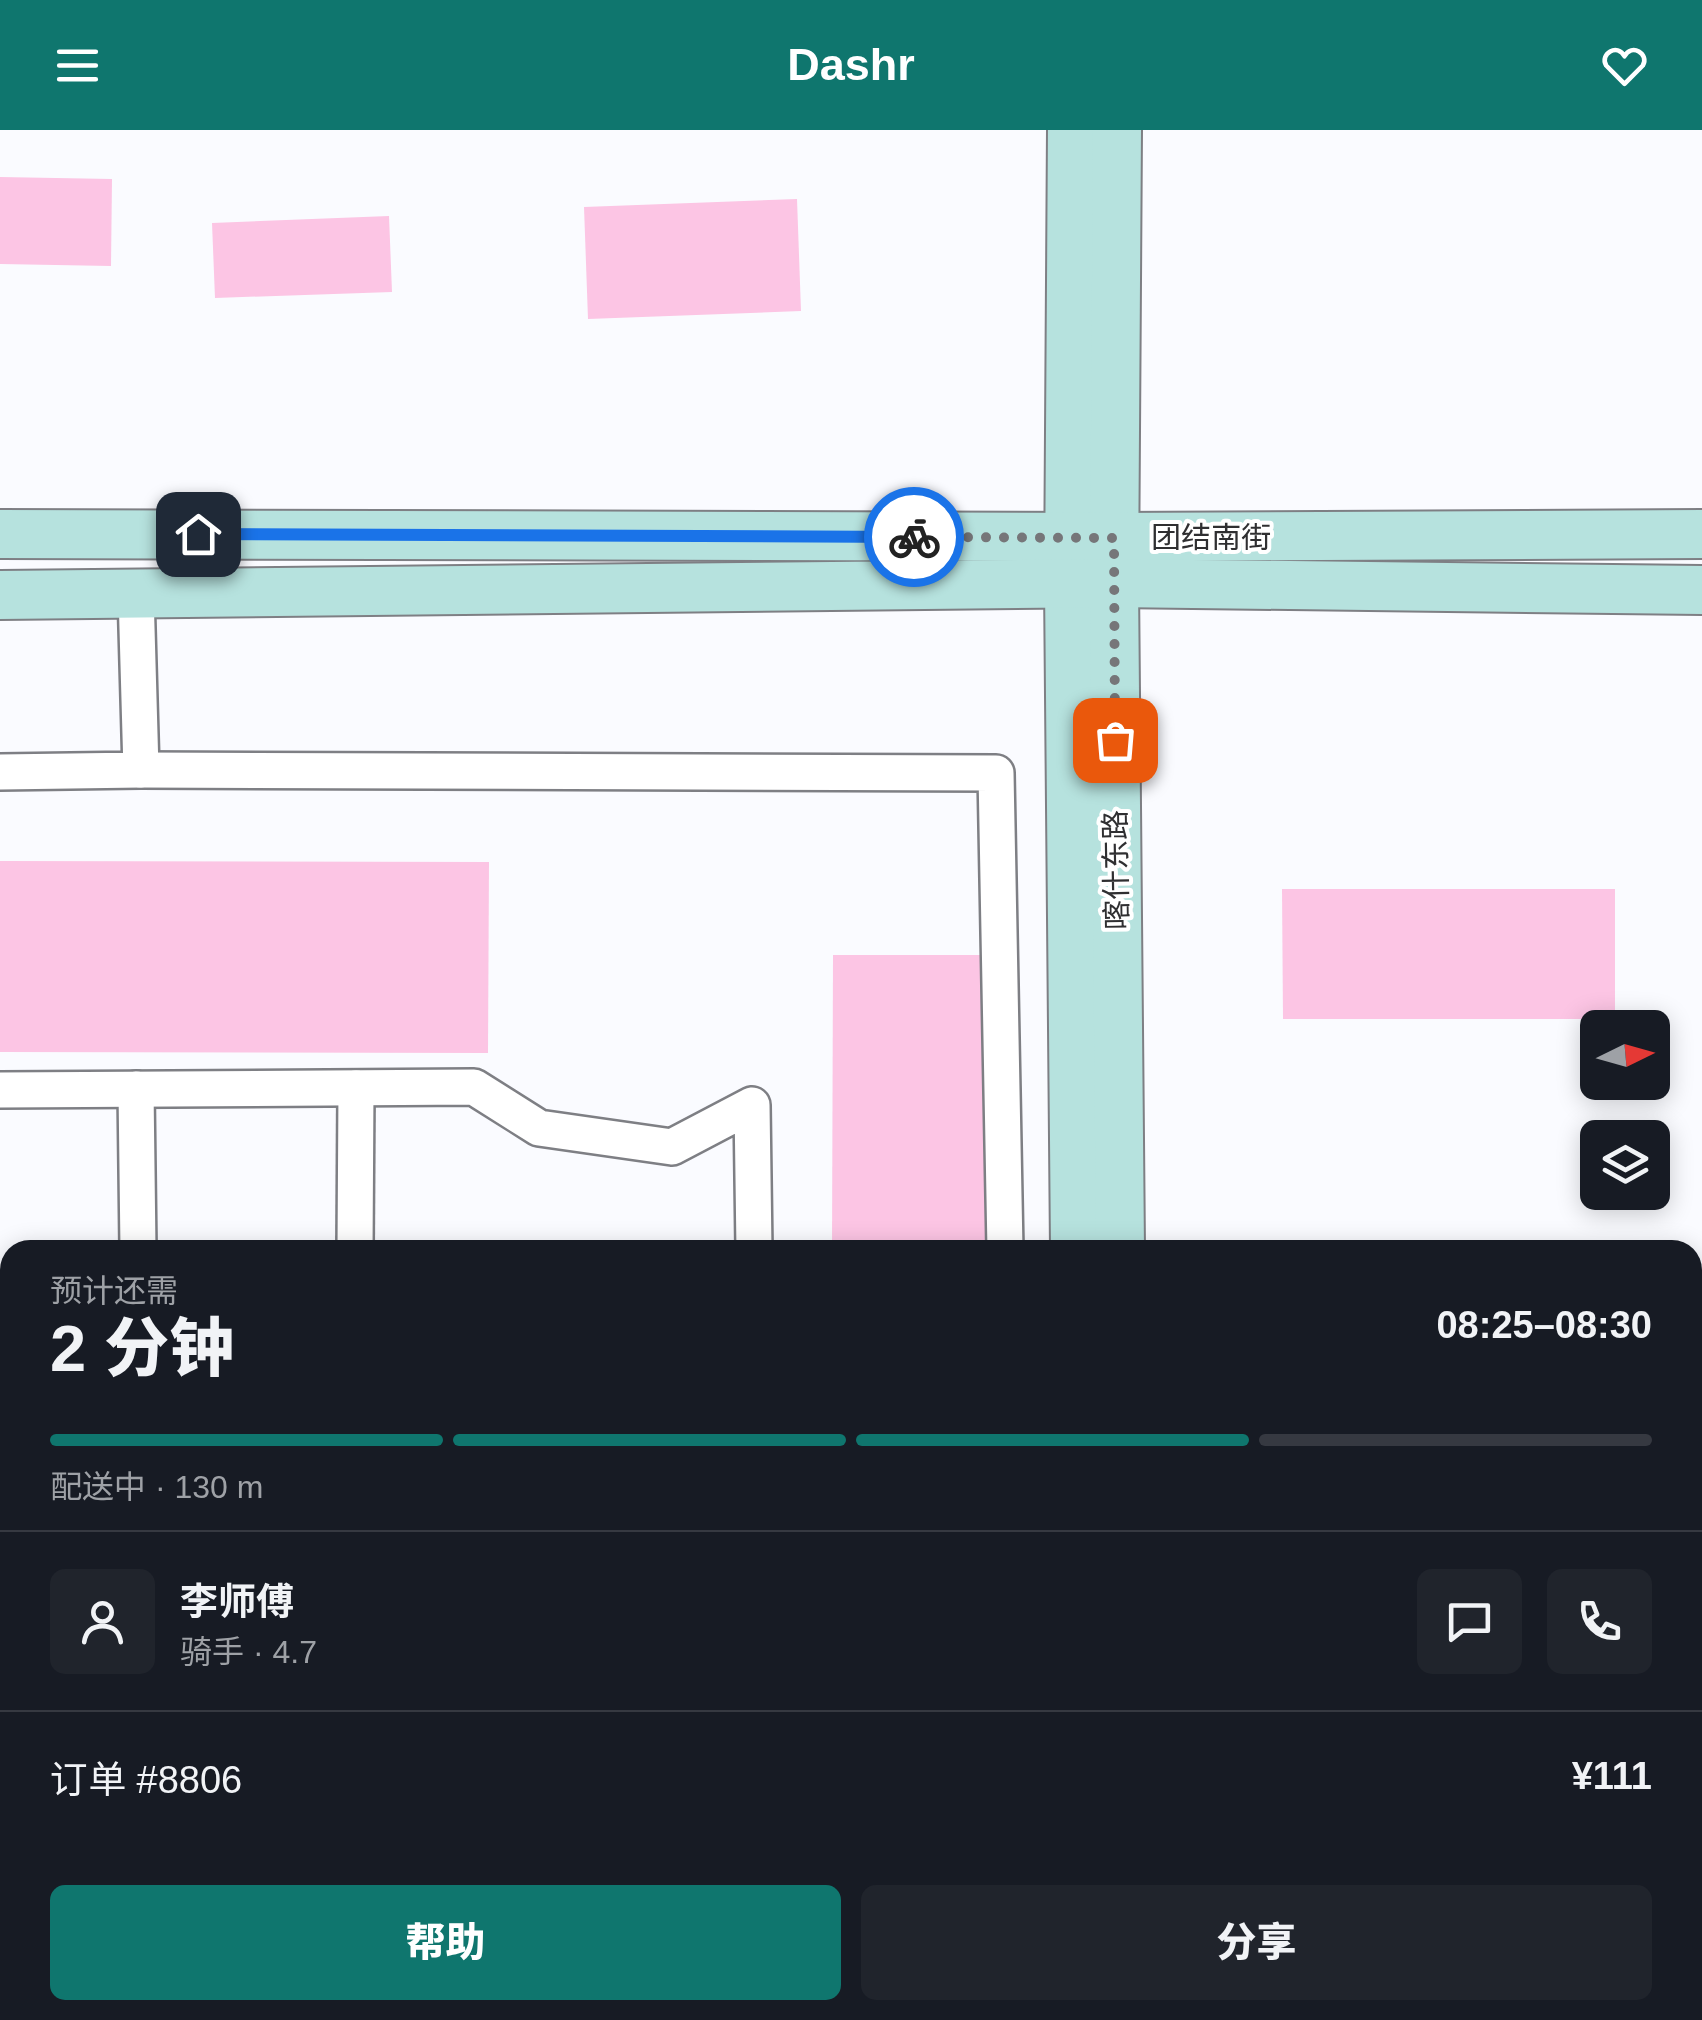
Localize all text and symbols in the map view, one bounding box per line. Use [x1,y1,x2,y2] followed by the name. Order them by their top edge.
[50,38,105,93] icon: menu
[1597,38,1652,93] icon: heart
[787,39,915,90] text: Dashr
[864,487,964,587] courier
[156,492,241,577] pin
[171,507,226,562] icon: home
[887,510,942,565] icon: bike
[1151,521,1271,554] street label: 团结南街
[1073,698,1158,783] pin
[1088,713,1143,768] icon: bag
[1098,810,1134,930] street label: 喀什东路
[1580,1010,1670,1100] north arrow
[1580,1010,1670,1210] map controls
[1580,1120,1670,1210] button: layers
[50,1273,178,1309] text: 预计还需
[1436,1304,1652,1346] text: 08:25–08:30
[50,1312,234,1385] text: 2 分钟
[50,1469,263,1505] text: 配送中 · 130 m
[50,1569,155,1674] button: person
[1417,1569,1522,1674] button: chat
[1547,1569,1652,1674] button: phone
[180,1581,294,1623] text: 李师傅
[180,1634,317,1670] text: 骑手 · 4.7
[1572,1755,1652,1797] text: ¥111
[50,1759,242,1801] text: 订单 #8806
[50,1885,841,2000] button: 帮助
[861,1885,1652,2000] button: 分享

